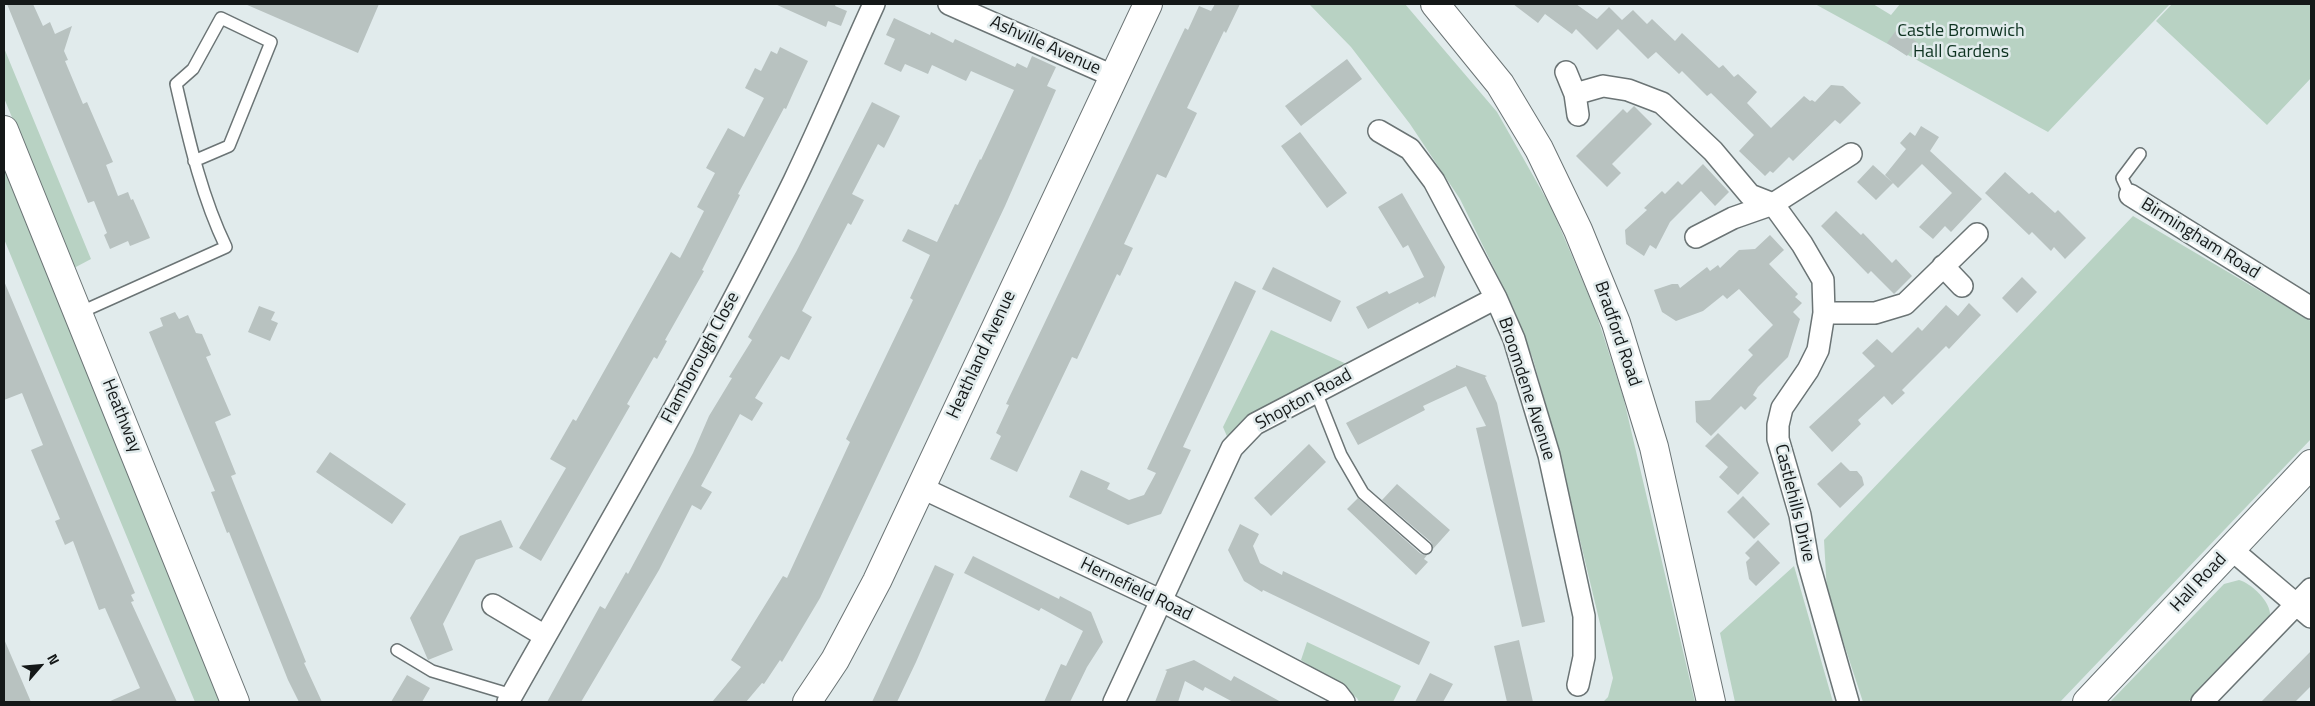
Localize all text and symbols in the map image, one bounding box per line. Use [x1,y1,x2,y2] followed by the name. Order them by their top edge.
[986,12,1104,80] street label: Ashville Avenue
[1897,21,2025,64] park label: Castle Bromwich Hall Gardens
[2137,194,2263,284] street label: Birmingham Road
[1589,279,1645,389] street label: Bradford Road
[943,288,1021,422] street label: Heathland Avenue
[657,289,745,427] street label: Flamborough Close
[1493,315,1559,463] street label: Broomdene Avenue
[1252,365,1356,435] street label: Shopton Road
[97,376,145,456] street label: Heathway
[1769,442,1819,564] street label: Castlehills Drive
[2166,549,2232,617] street label: Hall Road
[1077,554,1195,626] street label: Hernefield Road
[15,641,65,691] north arrow
[42,650,65,668] text: N

